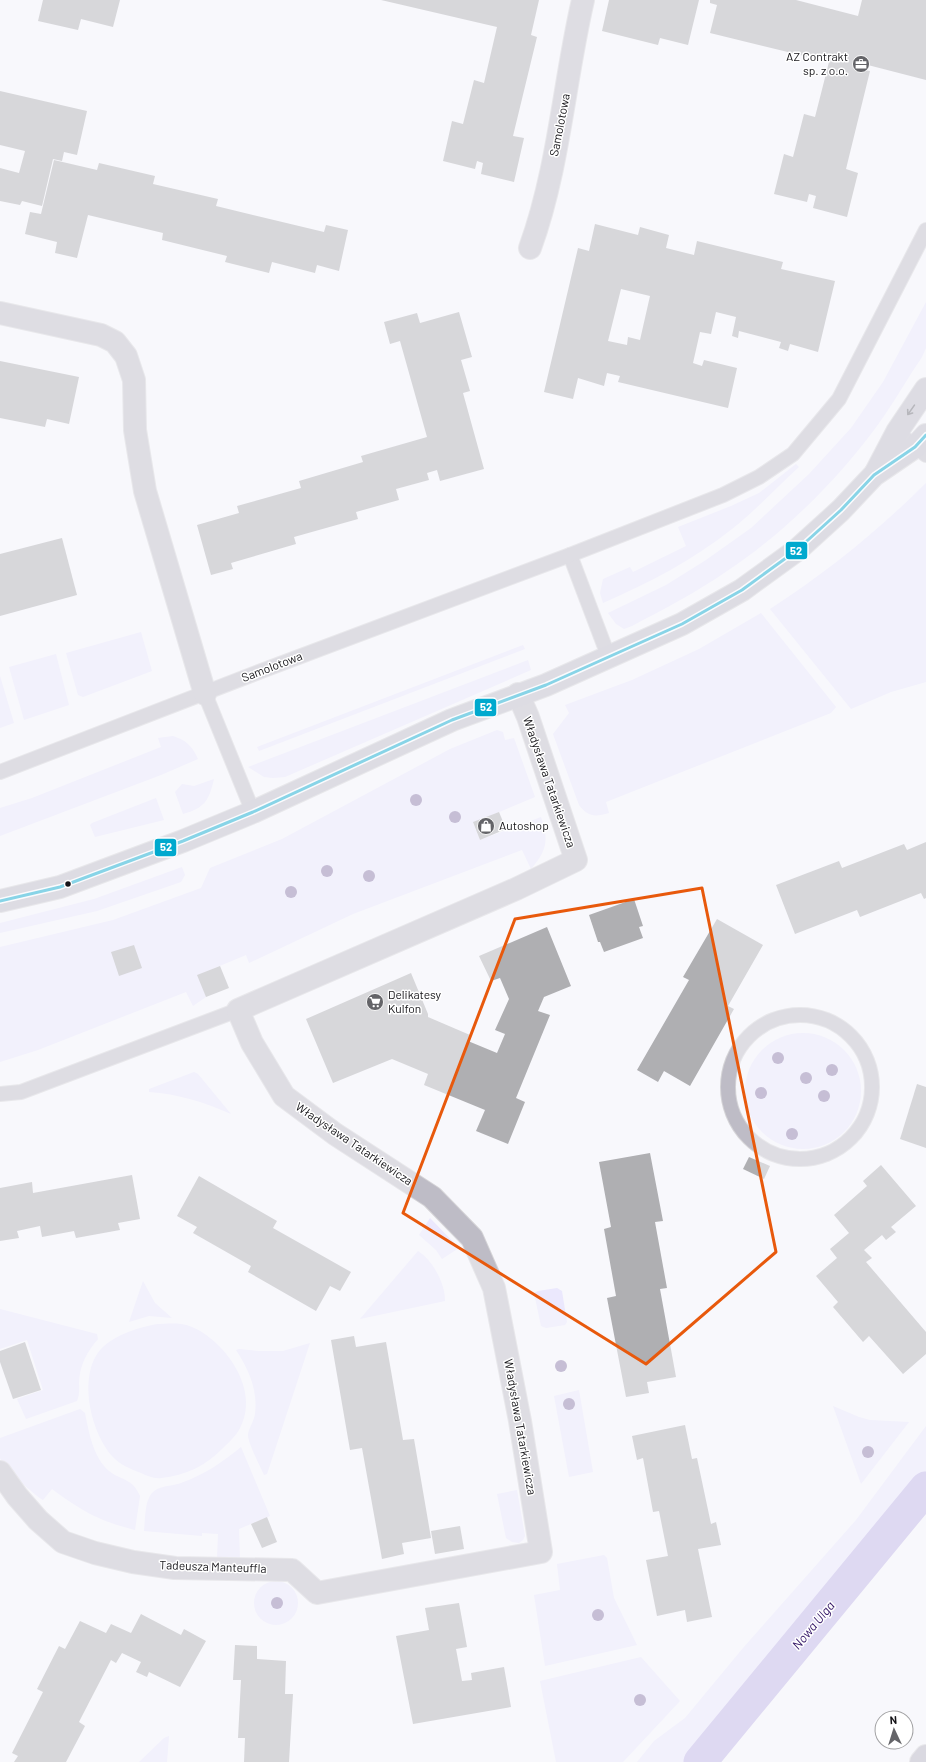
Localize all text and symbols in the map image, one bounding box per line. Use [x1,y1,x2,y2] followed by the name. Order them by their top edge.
[786,49,848,77] place label: AZ Contrakt sp. z o.o.
[851,54,871,74] office icon: AZ Contrakt sp. z o.o.
[546,92,572,157] street label: Samolotowa
[907,405,915,416] one-way arrow
[785,541,808,560] line badge: 52
[790,544,802,557] text: 52
[239,648,304,684] street label: Samolotowa
[474,698,497,717] line badge: 52
[480,700,492,713] text: 52
[521,714,579,849] street label: Władysława Tatarkiewicza
[476,816,496,836] shop icon: Autoshop
[499,818,549,832] place label: Autoshop
[154,838,177,857] line badge: 52
[160,840,172,853] text: 52
[63,879,73,889] unlabelled marker
[388,987,441,1015] place label: Delikatesy Kulfon
[365,992,385,1012] supermarket icon: Delikatesy Kulfon
[293,1099,416,1188] street label: Władysława Tatarkiewicza
[502,1358,540,1496] street label: Władysława Tatarkiewicza
[159,1557,267,1575] street label: Tadeusza Manteuffla
[788,1598,838,1652] water label: Nowa Ulga
[874,1710,914,1750] north arrow
[889,1713,897,1726] text: N

